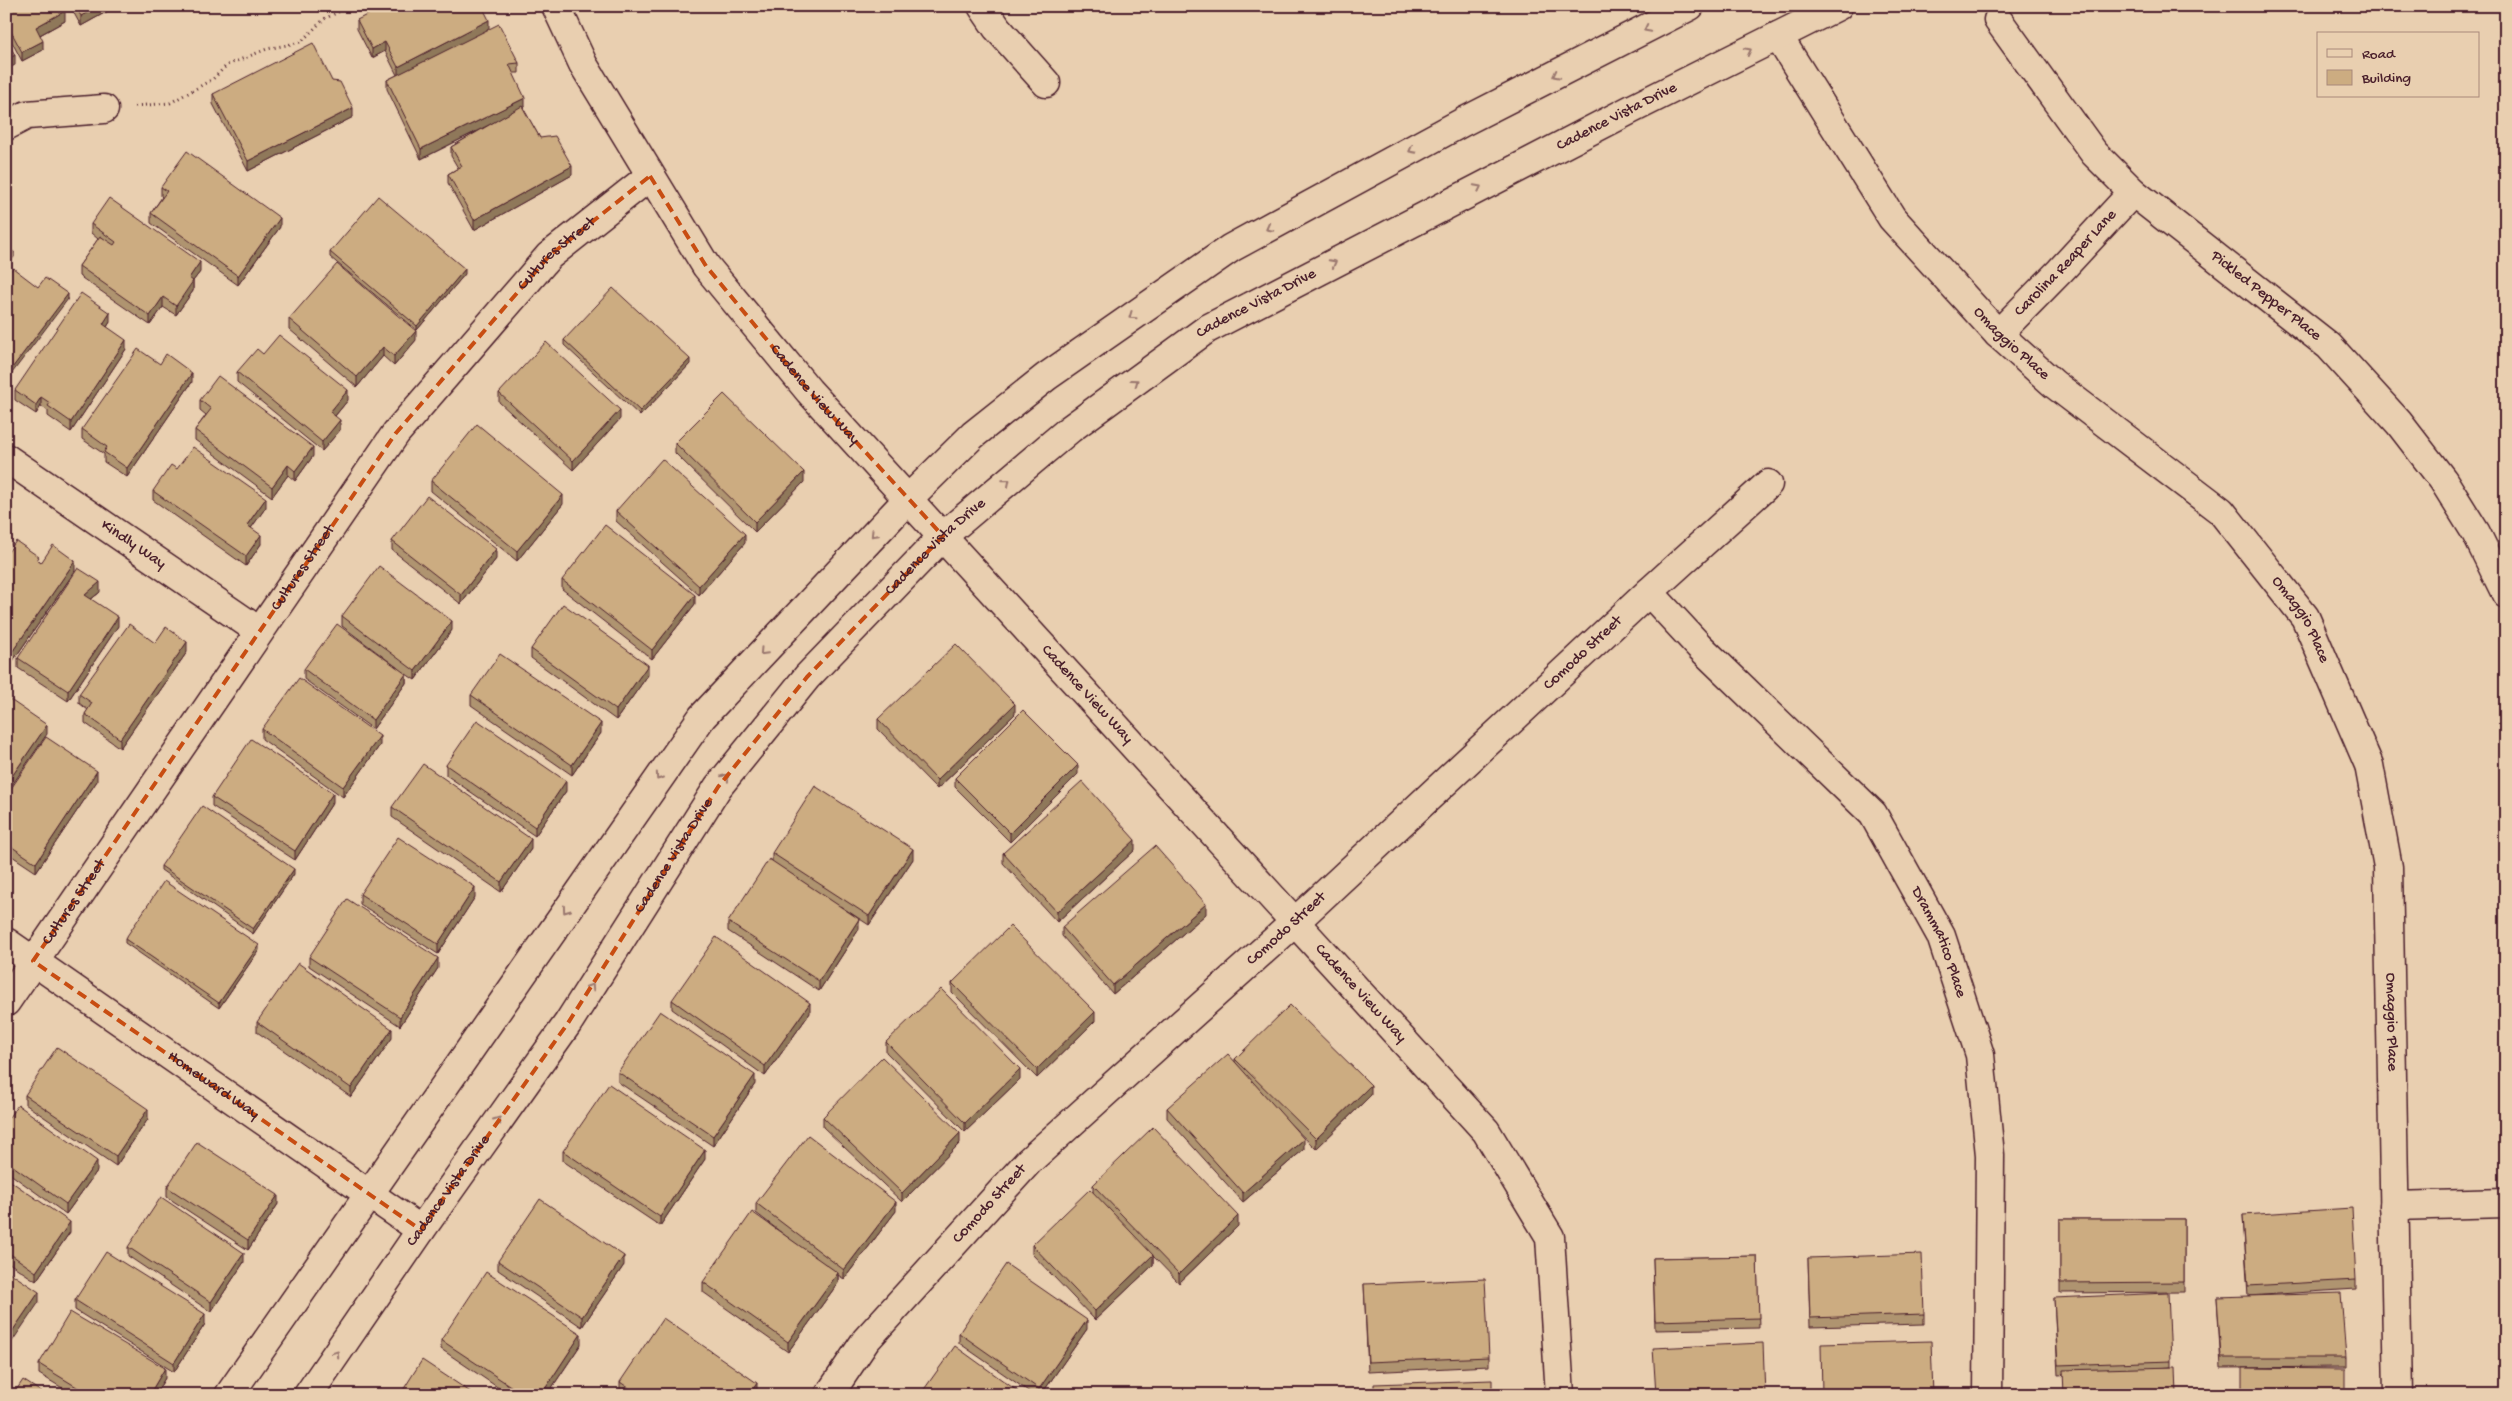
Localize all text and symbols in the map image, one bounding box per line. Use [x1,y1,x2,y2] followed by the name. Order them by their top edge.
[1643,23,1652,33] one-way arrow
[2317,32,2480,98] legend
[2362,46,2396,64] text: Road
[1743,47,1752,57] one-way arrow
[1552,69,1561,79] one-way arrow
[2361,70,2411,88] text: Building
[1553,78,1681,156] street label: Cadence Vista Drive
[1408,144,1417,154] one-way arrow
[1472,184,1481,194] one-way arrow
[2011,205,2122,321] street label: Carolina Reaper Lane
[514,212,601,295] street label: Cultures Street
[1265,221,1274,231] one-way arrow
[2206,246,2325,346] street label: Pickled Pepper Place
[1328,259,1337,269] one-way arrow
[1193,264,1320,343] street label: Cadence Vista Drive
[1969,303,2054,385] street label: Omaggio Place
[1129,310,1138,319] one-way arrow
[765,341,864,449] street label: Cadence View Way
[1129,379,1138,388] one-way arrow
[1001,480,1010,488] one-way arrow
[881,494,991,600] street label: Cadence Vista Drive
[97,516,169,574] street label: Kindly Way
[267,520,340,615] street label: Cultures Street
[871,529,880,538] one-way arrow
[2267,572,2334,667] street label: Omaggio Place
[1540,611,1628,695] street label: Comodo Street
[1037,641,1137,748] street label: Cadence View Way
[760,647,769,656] one-way arrow
[656,771,665,781] one-way arrow
[721,774,729,783] one-way arrow
[631,794,718,917] street label: Cadence Vista Drive
[38,854,111,949] street label: Cultures Street
[1906,883,1970,1001] street label: Drammatico Place
[1243,887,1331,970] street label: Comodo Street
[563,904,572,914] one-way arrow
[1310,940,1410,1047] street label: Cadence View Way
[2381,972,2401,1072] street label: Omaggio Place
[584,983,594,992] one-way arrow
[163,1047,263,1124] street label: Homeward Way
[492,1117,502,1126] one-way arrow
[403,1131,495,1250] street label: Cadence Vista Drive
[949,1159,1032,1248] street label: Comodo Street
[330,1351,339,1360] one-way arrow

